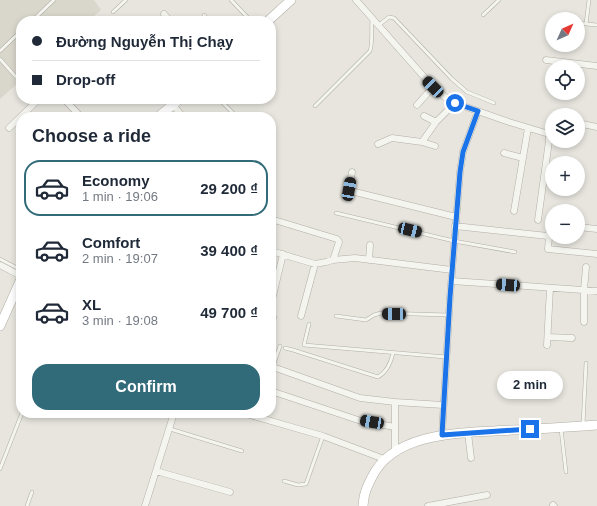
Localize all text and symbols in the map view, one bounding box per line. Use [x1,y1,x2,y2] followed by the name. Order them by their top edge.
[545,12,585,52] north arrow
[545,12,585,244] map controls
[56,33,233,50] text: Đường Nguyễn Thị Chạy
[545,60,585,100] button: locate
[56,71,115,88] text: Drop-off
[420,74,446,100] car
[446,94,464,112] route start
[545,108,585,148] button: layers
[32,126,151,146] text: Choose a ride
[545,156,585,196] button: +
[34,170,70,206] icon: car
[82,172,150,189] text: Economy
[341,176,357,202] car
[200,180,258,197] text: 29 200 ₫
[82,189,158,204] text: 1 min · 19:06
[545,204,585,244] button: −
[397,221,423,239] car
[34,232,70,268] icon: car
[82,234,140,251] text: Comfort
[200,242,258,259] text: 39 400 ₫
[82,251,158,266] text: 2 min · 19:07
[496,278,520,292] car
[34,294,70,330] icon: car
[82,296,101,313] text: XL
[200,304,258,321] text: 49 700 ₫
[382,308,406,320] car
[82,313,158,328] text: 3 min · 19:08
[32,364,260,410] button: Confirm
[497,371,563,399] callout: 2 min
[513,377,547,392] text: 2 min
[359,414,385,430] car
[521,420,539,438] route end

